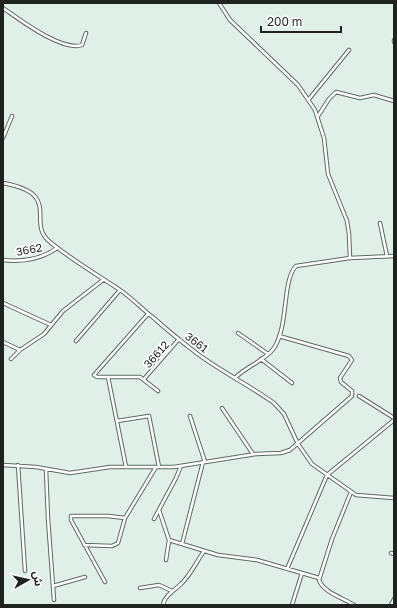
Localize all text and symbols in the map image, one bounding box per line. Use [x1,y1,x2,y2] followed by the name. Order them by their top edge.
[261,8,341,34] scale bar
[267,14,302,29] text: 200 m
[15,240,43,258] street label: 3662
[183,329,211,355] street label: 3661
[141,338,171,370] street label: 36612
[8,560,48,600] north arrow
[30,570,46,587] text: ش

